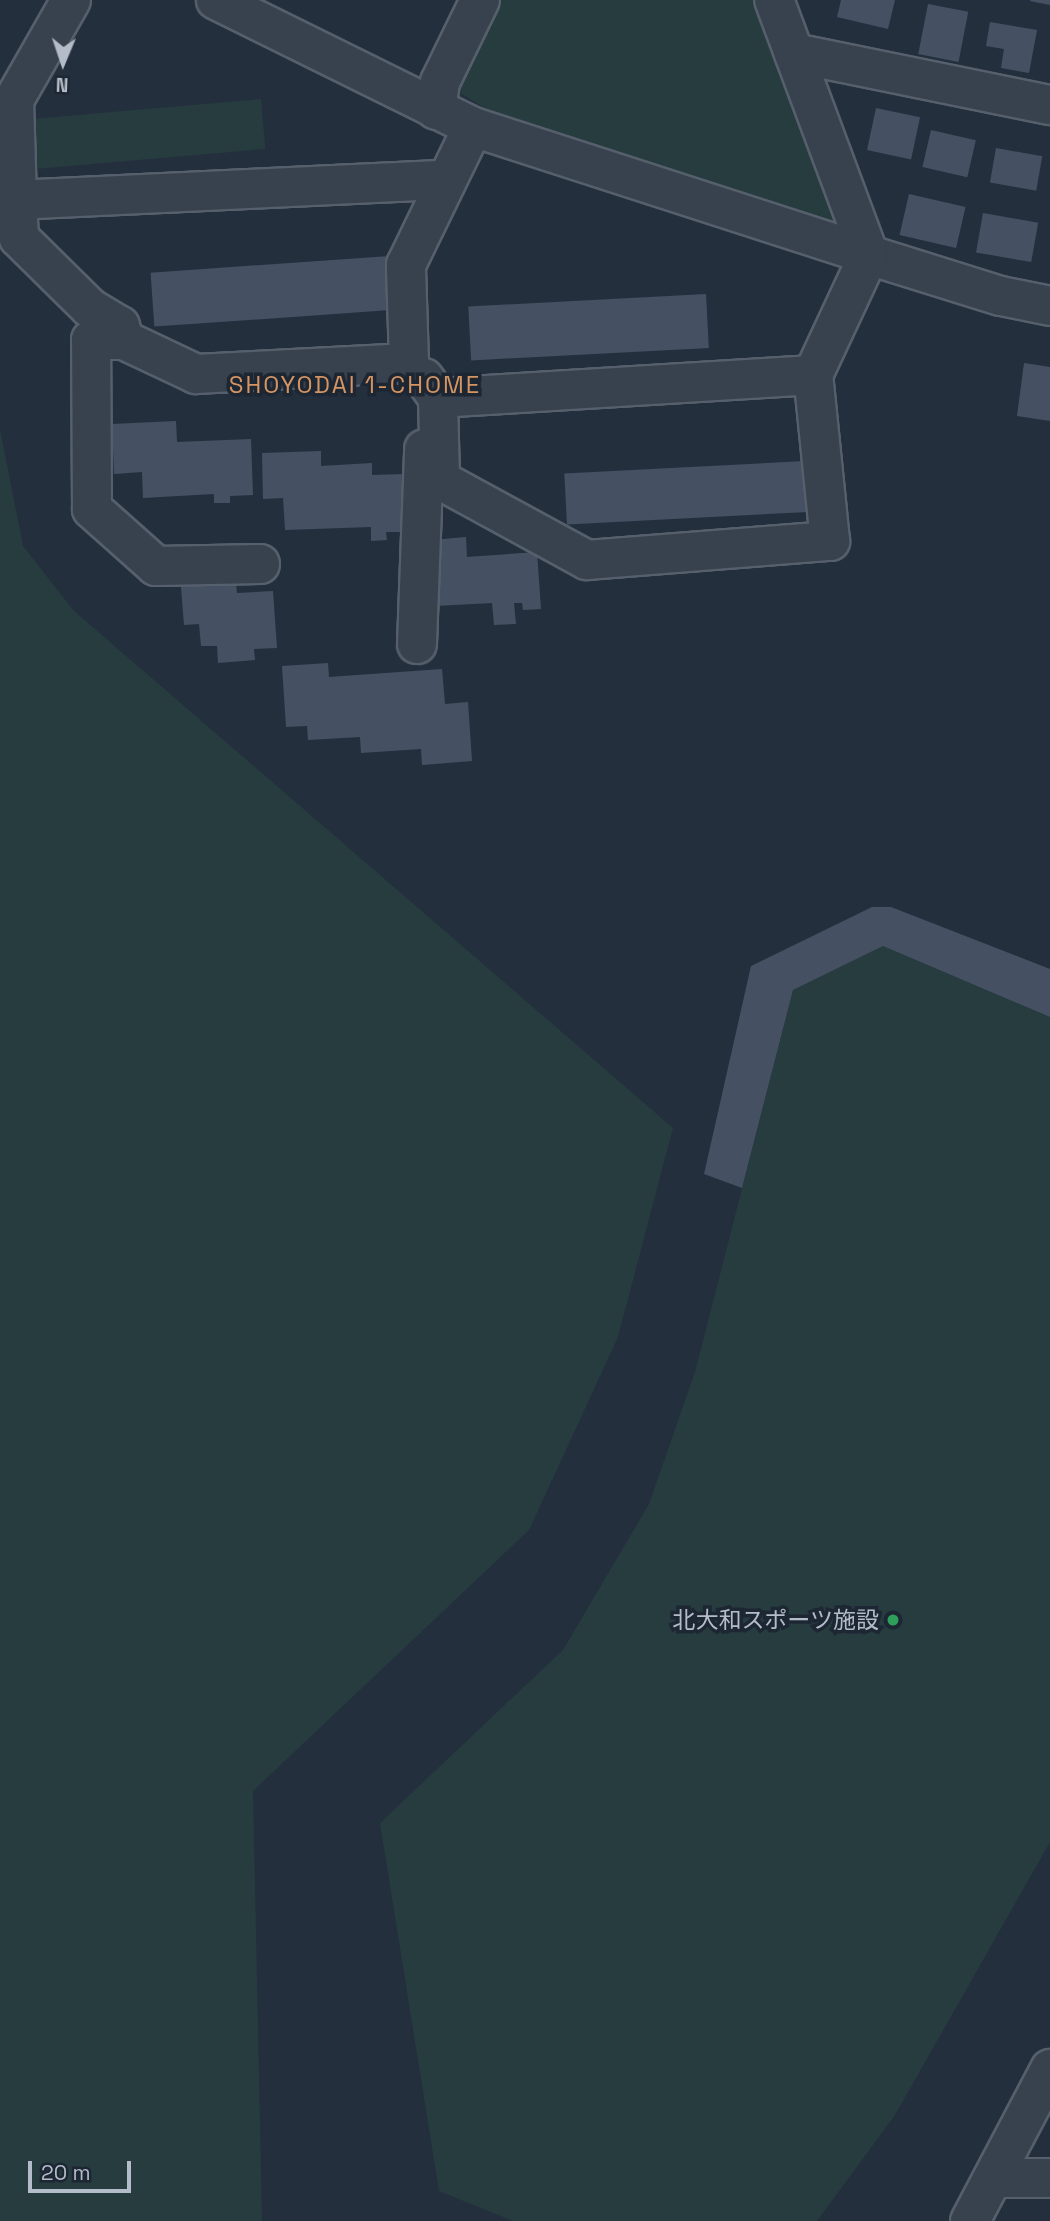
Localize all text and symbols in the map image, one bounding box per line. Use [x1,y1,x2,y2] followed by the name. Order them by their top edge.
[28,28,98,98] north arrow
[55,72,69,97] text: N
[231,371,479,399] district label: SHOYODAI 1-CHOME
[672,1606,879,1634] place label: 北大和スポーツ施設
[885,1612,901,1628] marker: 北大和スポーツ施設
[32,2148,135,2192] scale bar
[41,2159,91,2186] text: 20 m

